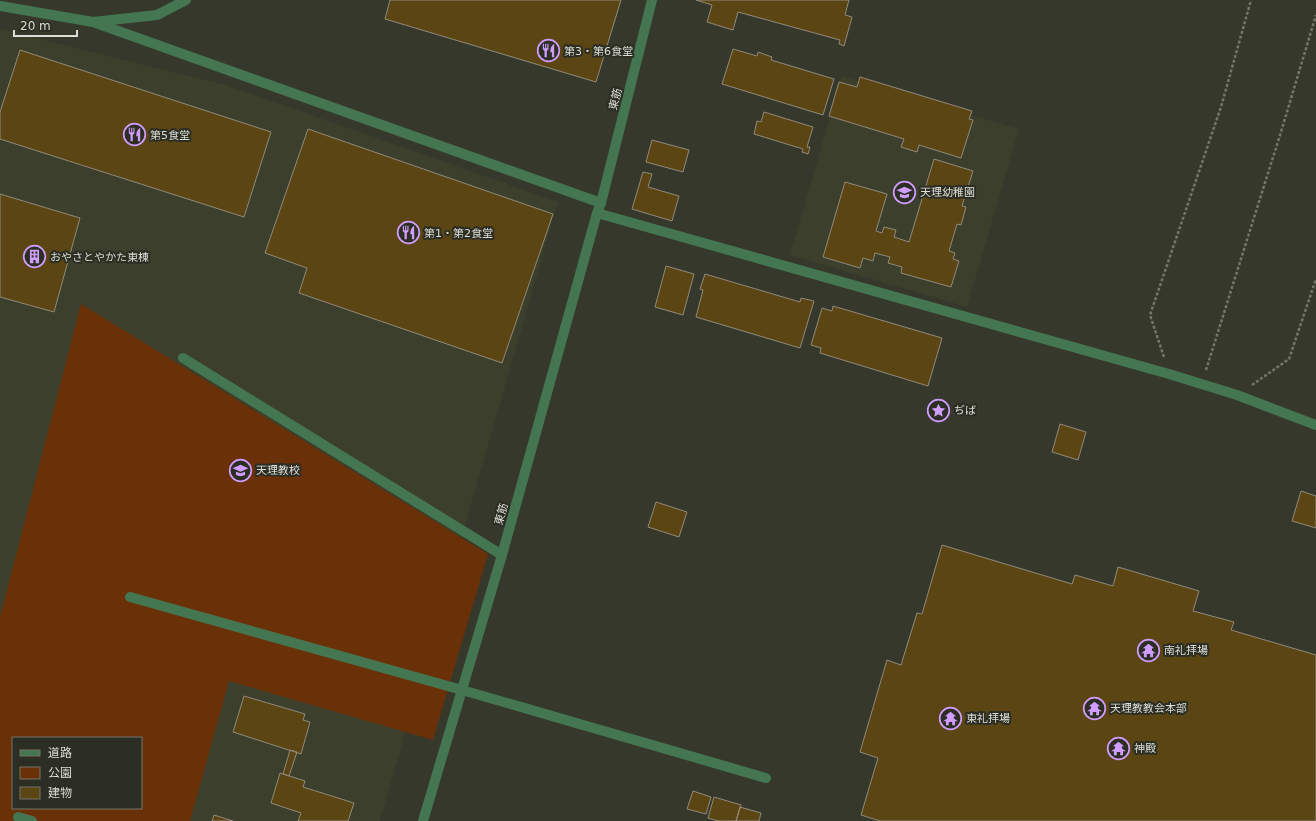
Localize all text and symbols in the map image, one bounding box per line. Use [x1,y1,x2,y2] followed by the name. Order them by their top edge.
[14,12,77,38] scale bar
[20,19,51,33] text: 20 m
[535,38,561,64] restaurant icon: 第3・第6食堂
[564,45,633,58] place label: 第3・第6食堂
[607,87,624,111] street label: 東筋
[122,122,148,148] restaurant icon: 第5食堂
[150,129,190,142] place label: 第5食堂
[891,179,917,205] school or university icon: 天理幼稚園
[920,186,975,199] place label: 天理幼稚園
[396,220,422,246] restaurant icon: 第1・第2食堂
[424,227,493,240] place label: 第1・第2食堂
[21,244,47,270] building icon: おやさとやかた東棟
[50,251,149,264] place label: おやさとやかた東棟
[925,397,951,423] place icon: ぢば
[954,404,976,417] place label: ぢば
[228,457,254,483] school or university icon: 天理教校
[256,464,300,477] place label: 天理教校
[492,502,511,527] street label: 東筋
[1136,637,1162,663] temple icon: 南礼拝場
[1164,644,1208,657] place label: 南礼拝場
[1081,695,1107,721] temple icon: 天理教教会本部
[1110,702,1187,715] place label: 天理教教会本部
[938,705,964,731] temple icon: 東礼拝場
[966,712,1010,725] place label: 東礼拝場
[1105,735,1131,761] temple icon: 神殿
[12,737,142,809] legend
[1134,742,1156,755] place label: 神殿
[48,746,72,760] text: 道路
[48,766,72,780] text: 公園
[48,786,72,800] text: 建物

